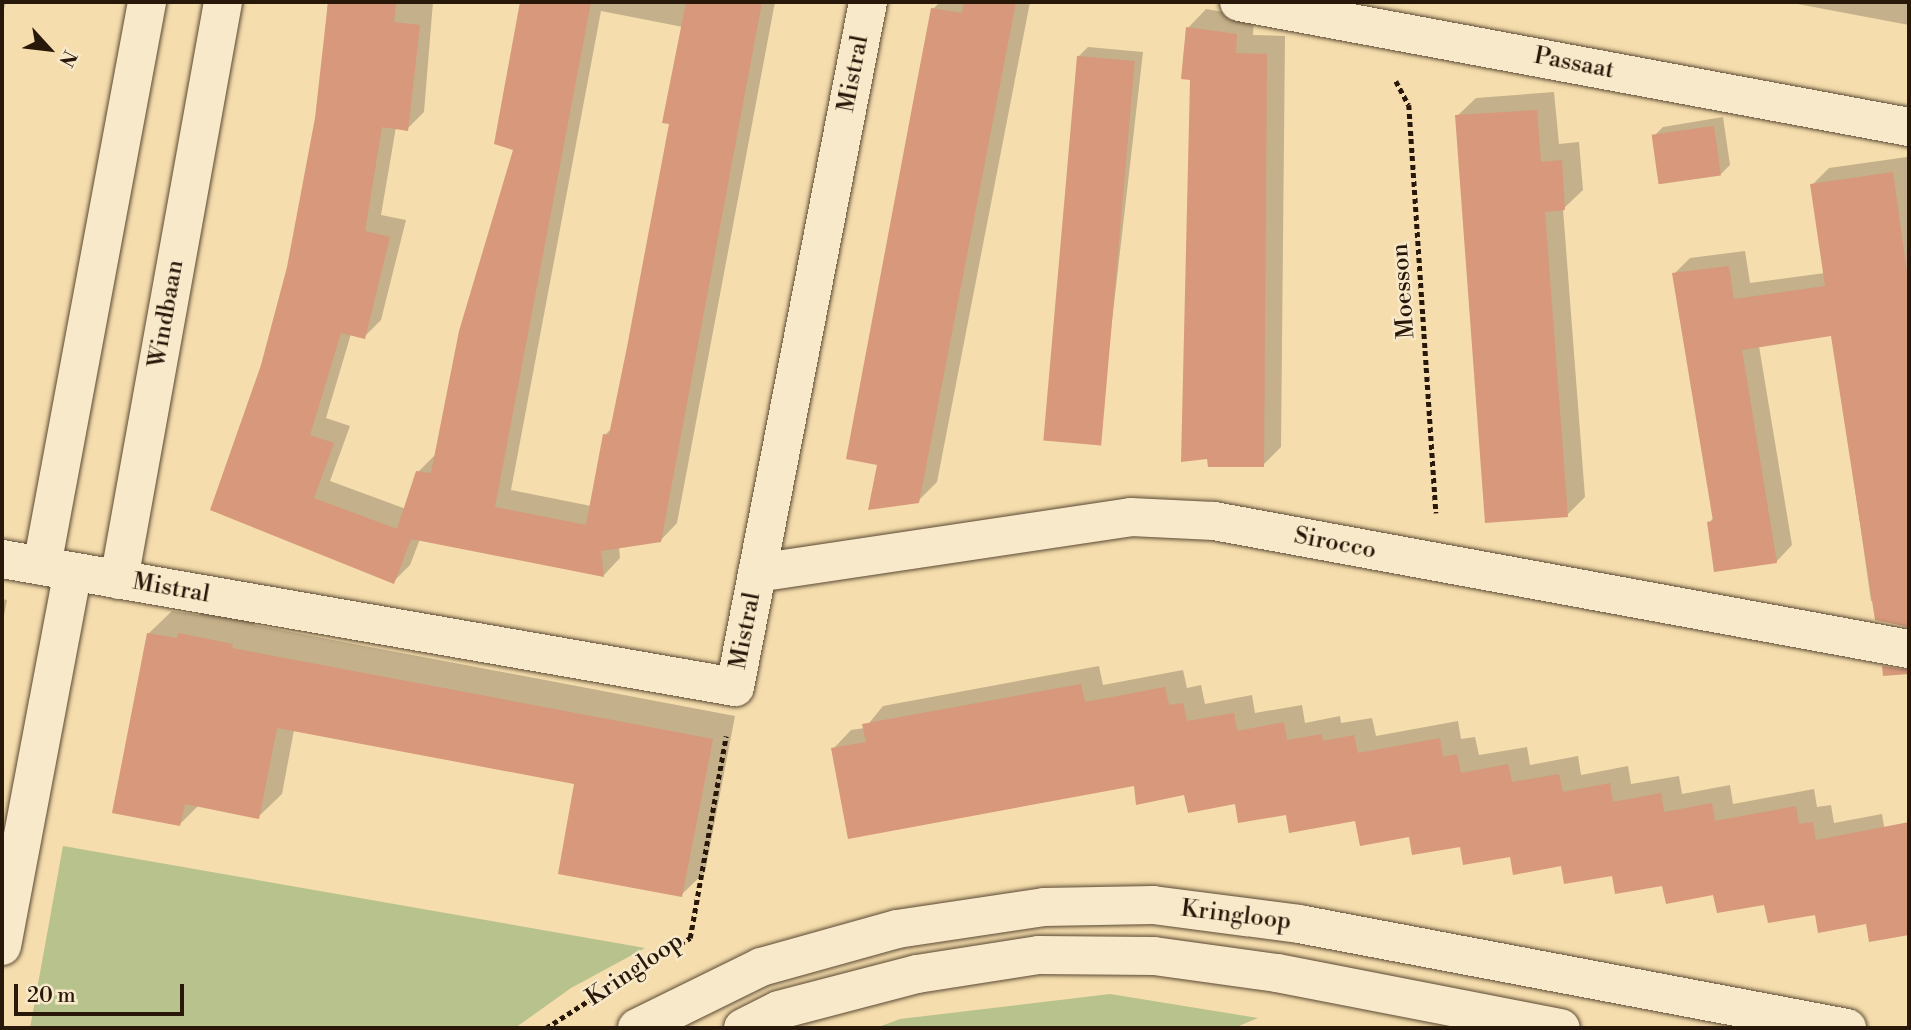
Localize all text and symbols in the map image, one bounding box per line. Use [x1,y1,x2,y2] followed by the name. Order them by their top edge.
[14,14,84,84] north arrow
[832,33,876,115] street label: Mistral
[1531,42,1617,86] street label: Passaat
[54,46,82,71] text: N
[1386,242,1422,340] street label: Moesson
[143,258,191,370] street label: Windbaan
[1292,522,1378,566] street label: Sirocco
[130,568,212,610] street label: Mistral
[724,590,768,672] street label: Mistral
[1179,895,1293,937] street label: Kringloop
[581,927,689,1013] street label: Kringloop
[18,970,187,1014] scale bar
[27,983,76,1009] text: 20 m

